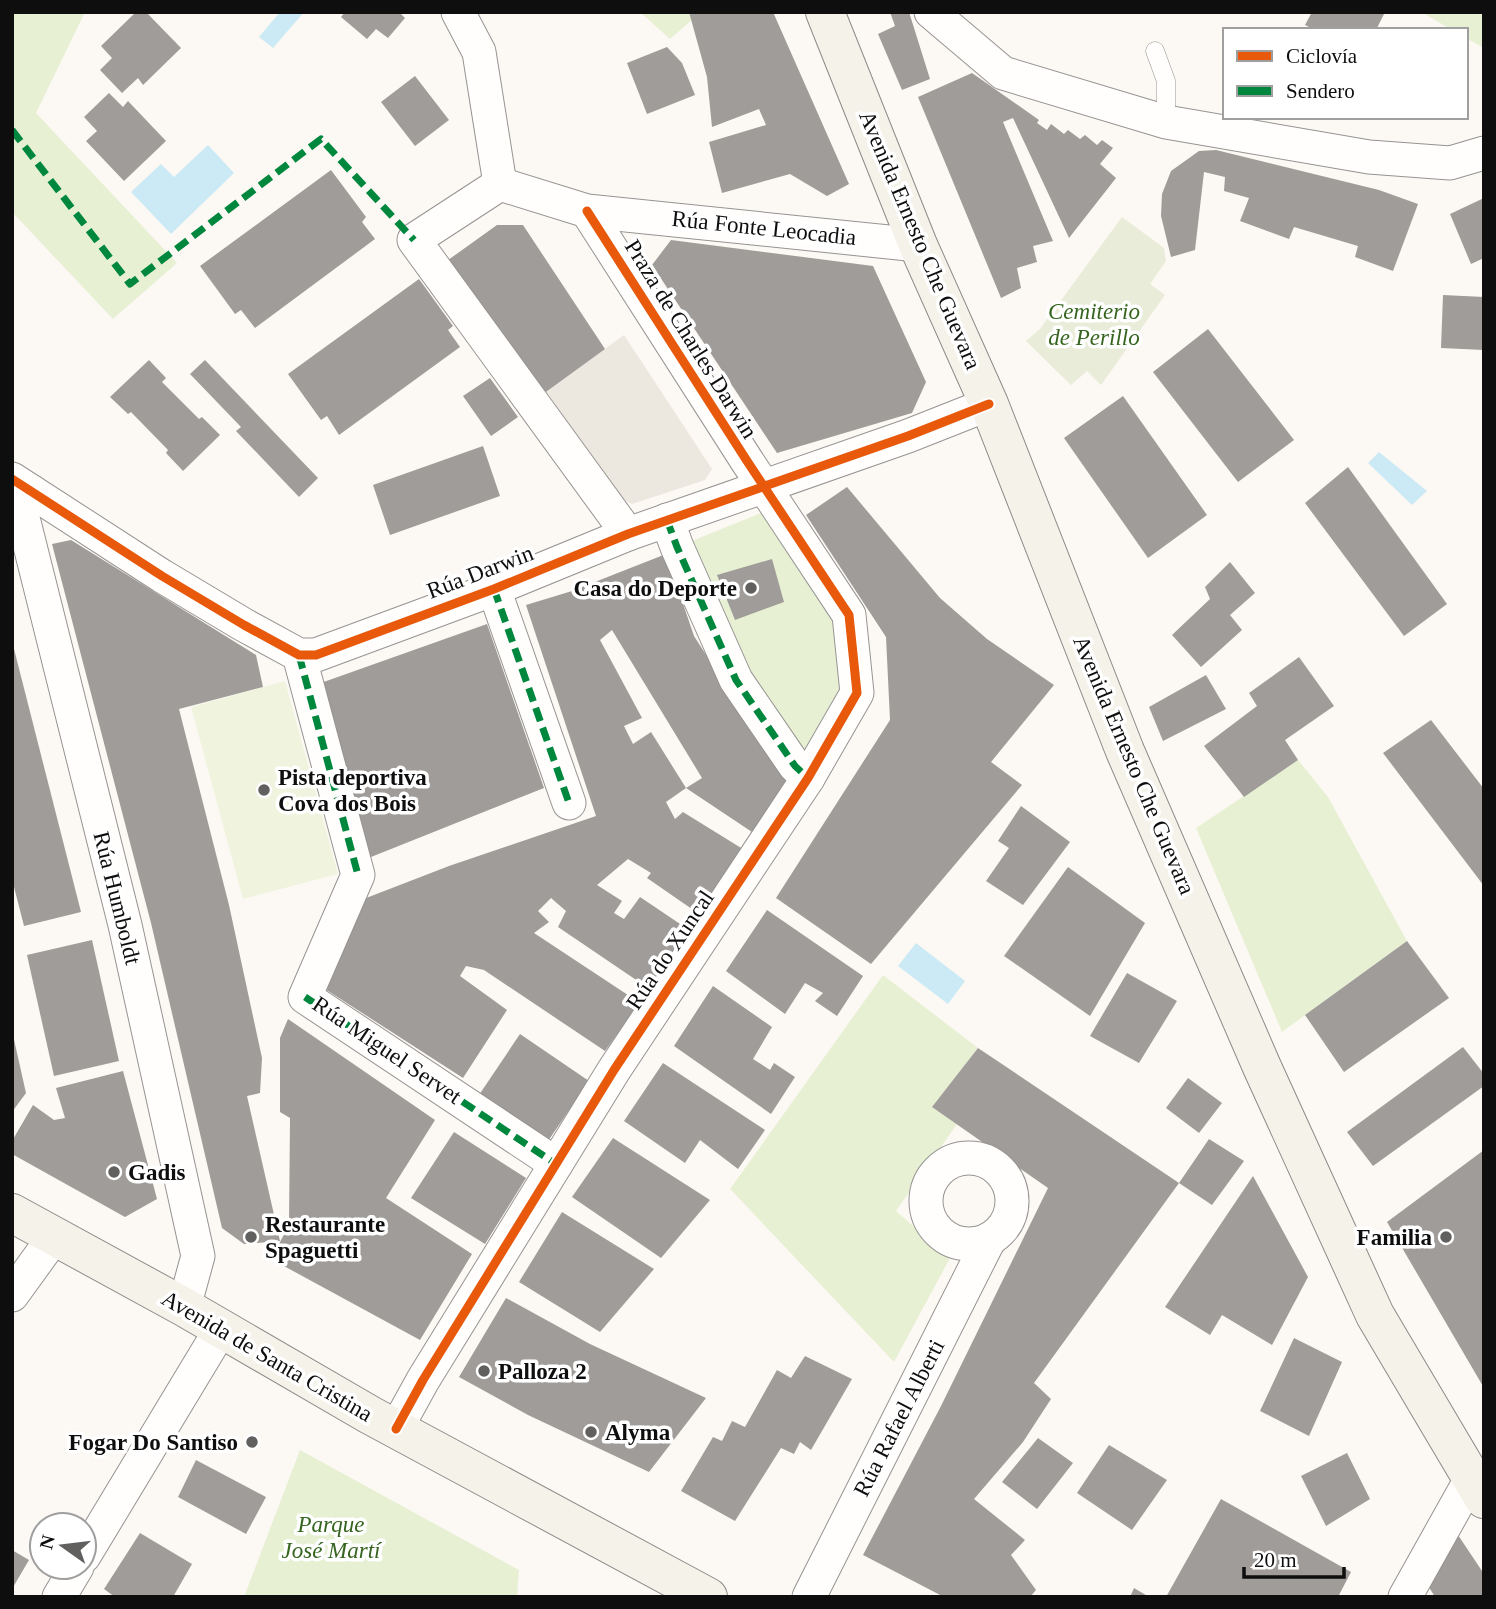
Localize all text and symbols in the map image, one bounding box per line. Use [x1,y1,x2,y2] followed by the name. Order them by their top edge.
[1223,28,1468,119] legend
[1286,44,1358,68] text: Ciclovía
[1286,79,1355,103] text: Sendero
[854,107,986,373] street label: Avenida Ernesto Che Guevara
[671,206,857,250] street label: Rúa Fonte Leocadia
[620,235,763,443] street label: Praza de Charles Darwin
[1048,299,1140,350] park label: Cemiterio de Perillo
[423,540,537,604] street label: Rúa Darwin
[573,576,737,601] place label: Casa do Deporte
[743,580,759,596] marker: Casa do Deporte
[1068,632,1200,898] street label: Avenida Ernesto Che Guevara
[278,765,427,816] place label: Pista deportiva Cova dos Bois
[256,782,272,798] marker: Pista deportiva Cova dos Bois
[88,829,146,968] street label: Rúa Humboldt
[621,886,719,1014] street label: Rúa do Xuncal
[308,991,467,1109] street label: Rúa Miguel Servet
[128,1160,186,1185] place label: Gadis
[106,1164,122,1180] marker: Gadis
[265,1212,385,1263] place label: Restaurante Spaguetti
[1357,1225,1432,1250] place label: Familia
[243,1229,259,1245] marker: Restaurante Spaguetti
[1438,1229,1454,1245] marker: Familia
[157,1285,377,1427] street label: Avenida de Santa Cristina
[849,1335,949,1501] street label: Rúa Rafael Alberti
[498,1359,587,1384] place label: Palloza 2
[476,1363,492,1379] marker: Palloza 2
[605,1420,671,1445] place label: Alyma
[583,1424,599,1440] marker: Alyma
[68,1430,238,1455] place label: Fogar Do Santiso
[244,1434,260,1450] marker: Fogar Do Santiso
[28,1511,98,1581] north arrow
[281,1512,383,1563] park label: Parque José Martí
[35,1533,59,1551] text: N
[1244,1536,1344,1580] scale bar
[1254,1548,1297,1572] text: 20 m

